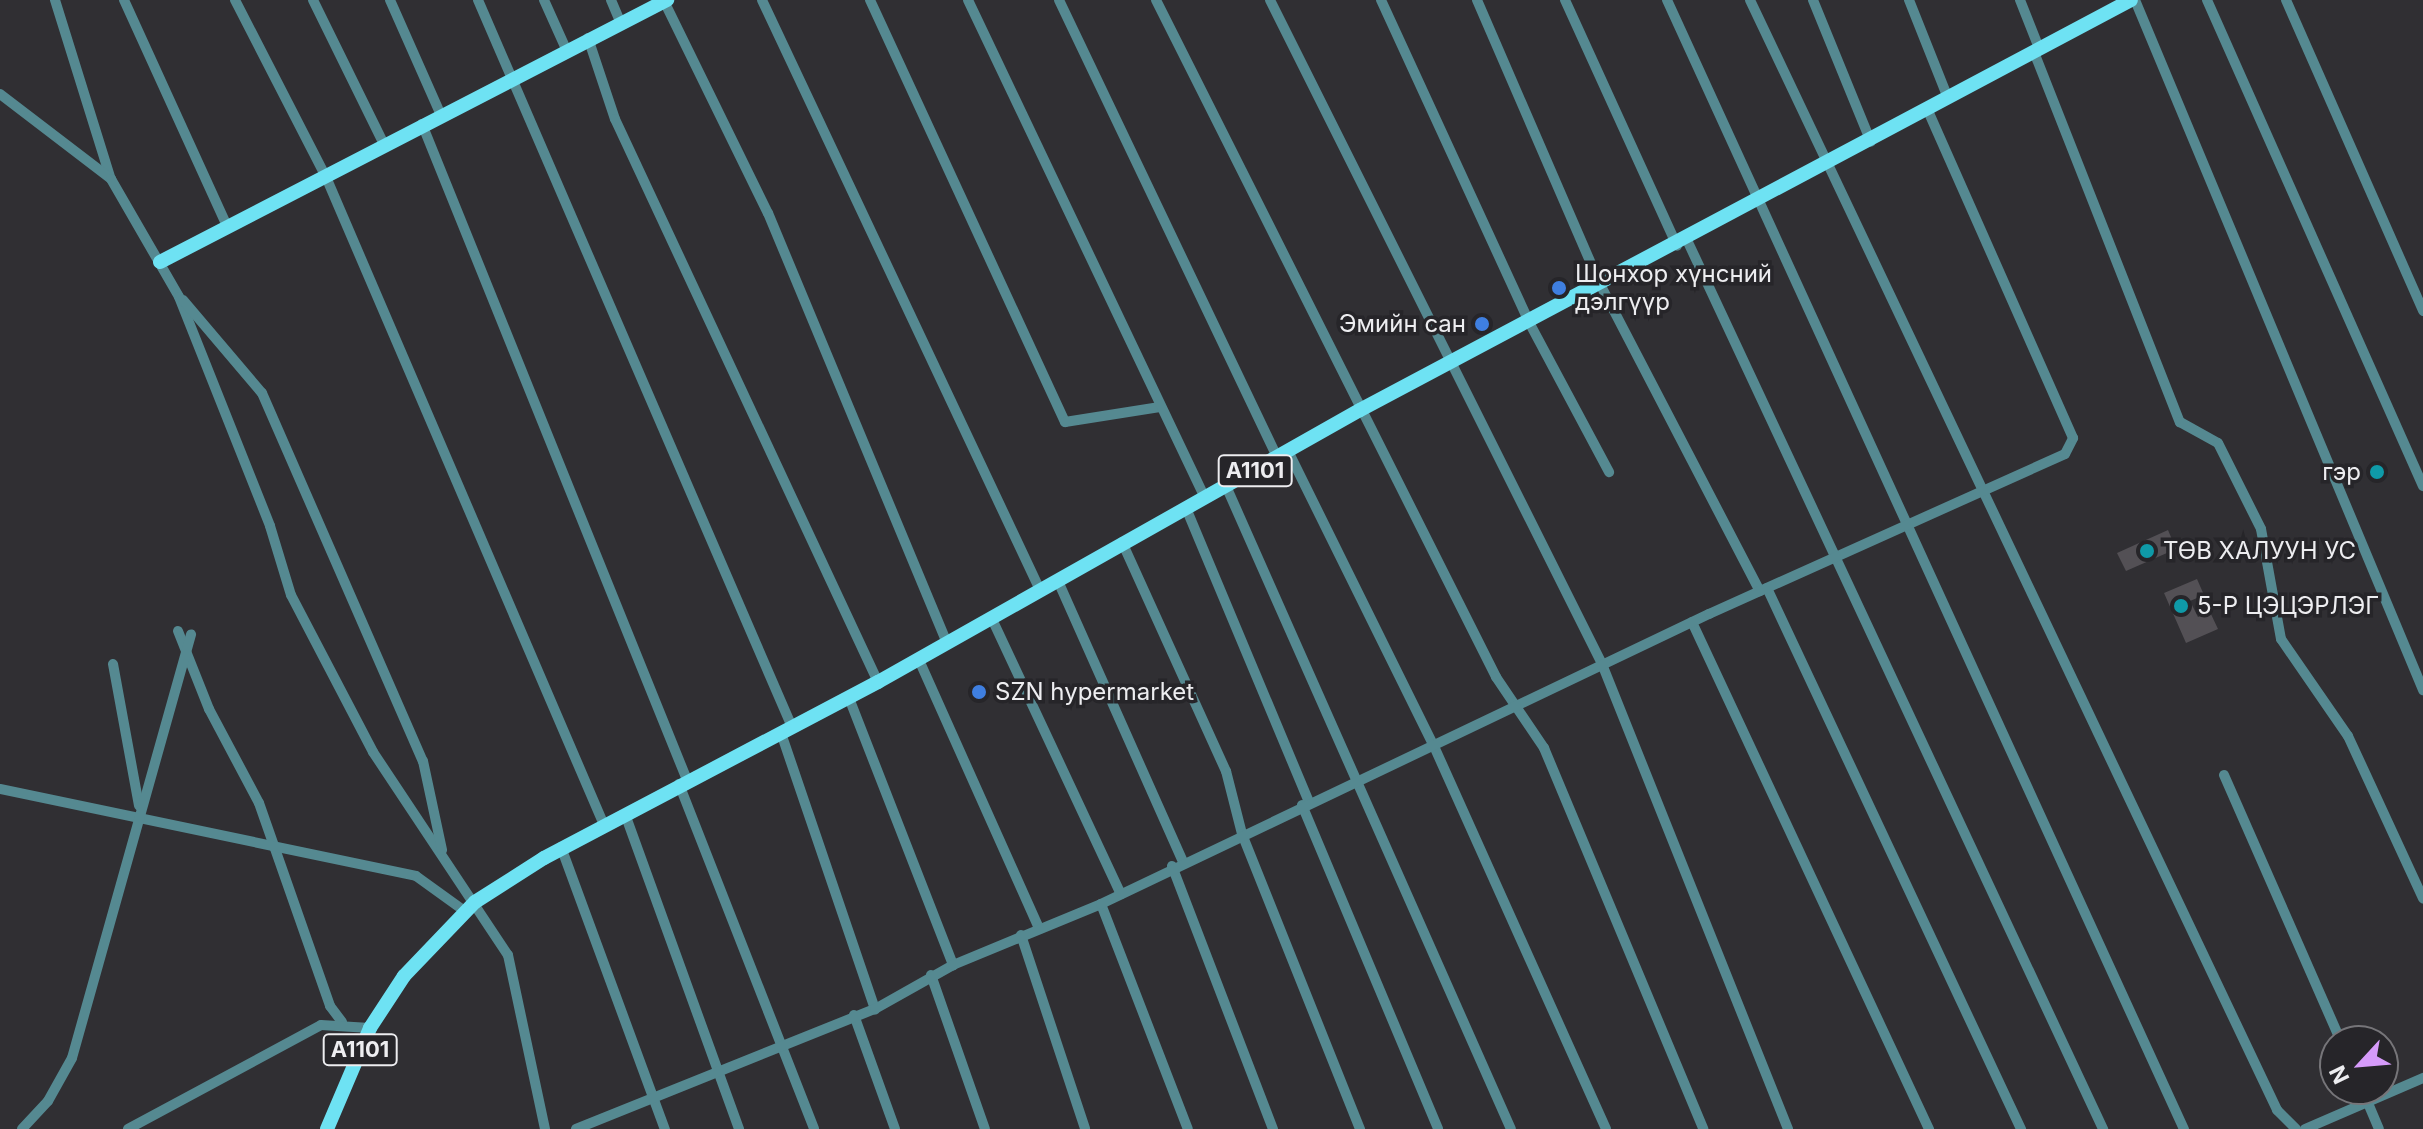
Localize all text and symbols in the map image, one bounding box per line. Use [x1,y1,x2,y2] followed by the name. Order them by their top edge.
[1575,260,1772,316] place label: Шонхор хүнсний дэлгүүр
[1550,279,1568,297] marker: Шонхор хүнсний дэлгүүр
[1339,310,1466,338] place label: Эмийн сан
[1473,315,1491,333] marker: Эмийн сан
[1217,453,1293,489] road number: A1101
[2322,458,2361,486] place label: гэр
[2368,463,2386,481] marker: гэр
[2163,537,2356,565] place label: ТӨВ ХАЛУУН УС
[2138,542,2156,560] marker: ТӨВ ХАЛУУН УС
[2197,592,2379,620] place label: 5-Р ЦЭЦЭРЛЭГ
[2172,597,2190,615] marker: 5-Р ЦЭЦЭРЛЭГ
[995,678,1194,706] place label: SZN hypermarket
[970,683,988,701] marker: SZN hypermarket
[2319,1025,2399,1105] north arrow
[322,1032,398,1068] road number: A1101
[2324,1061,2355,1088] text: N

